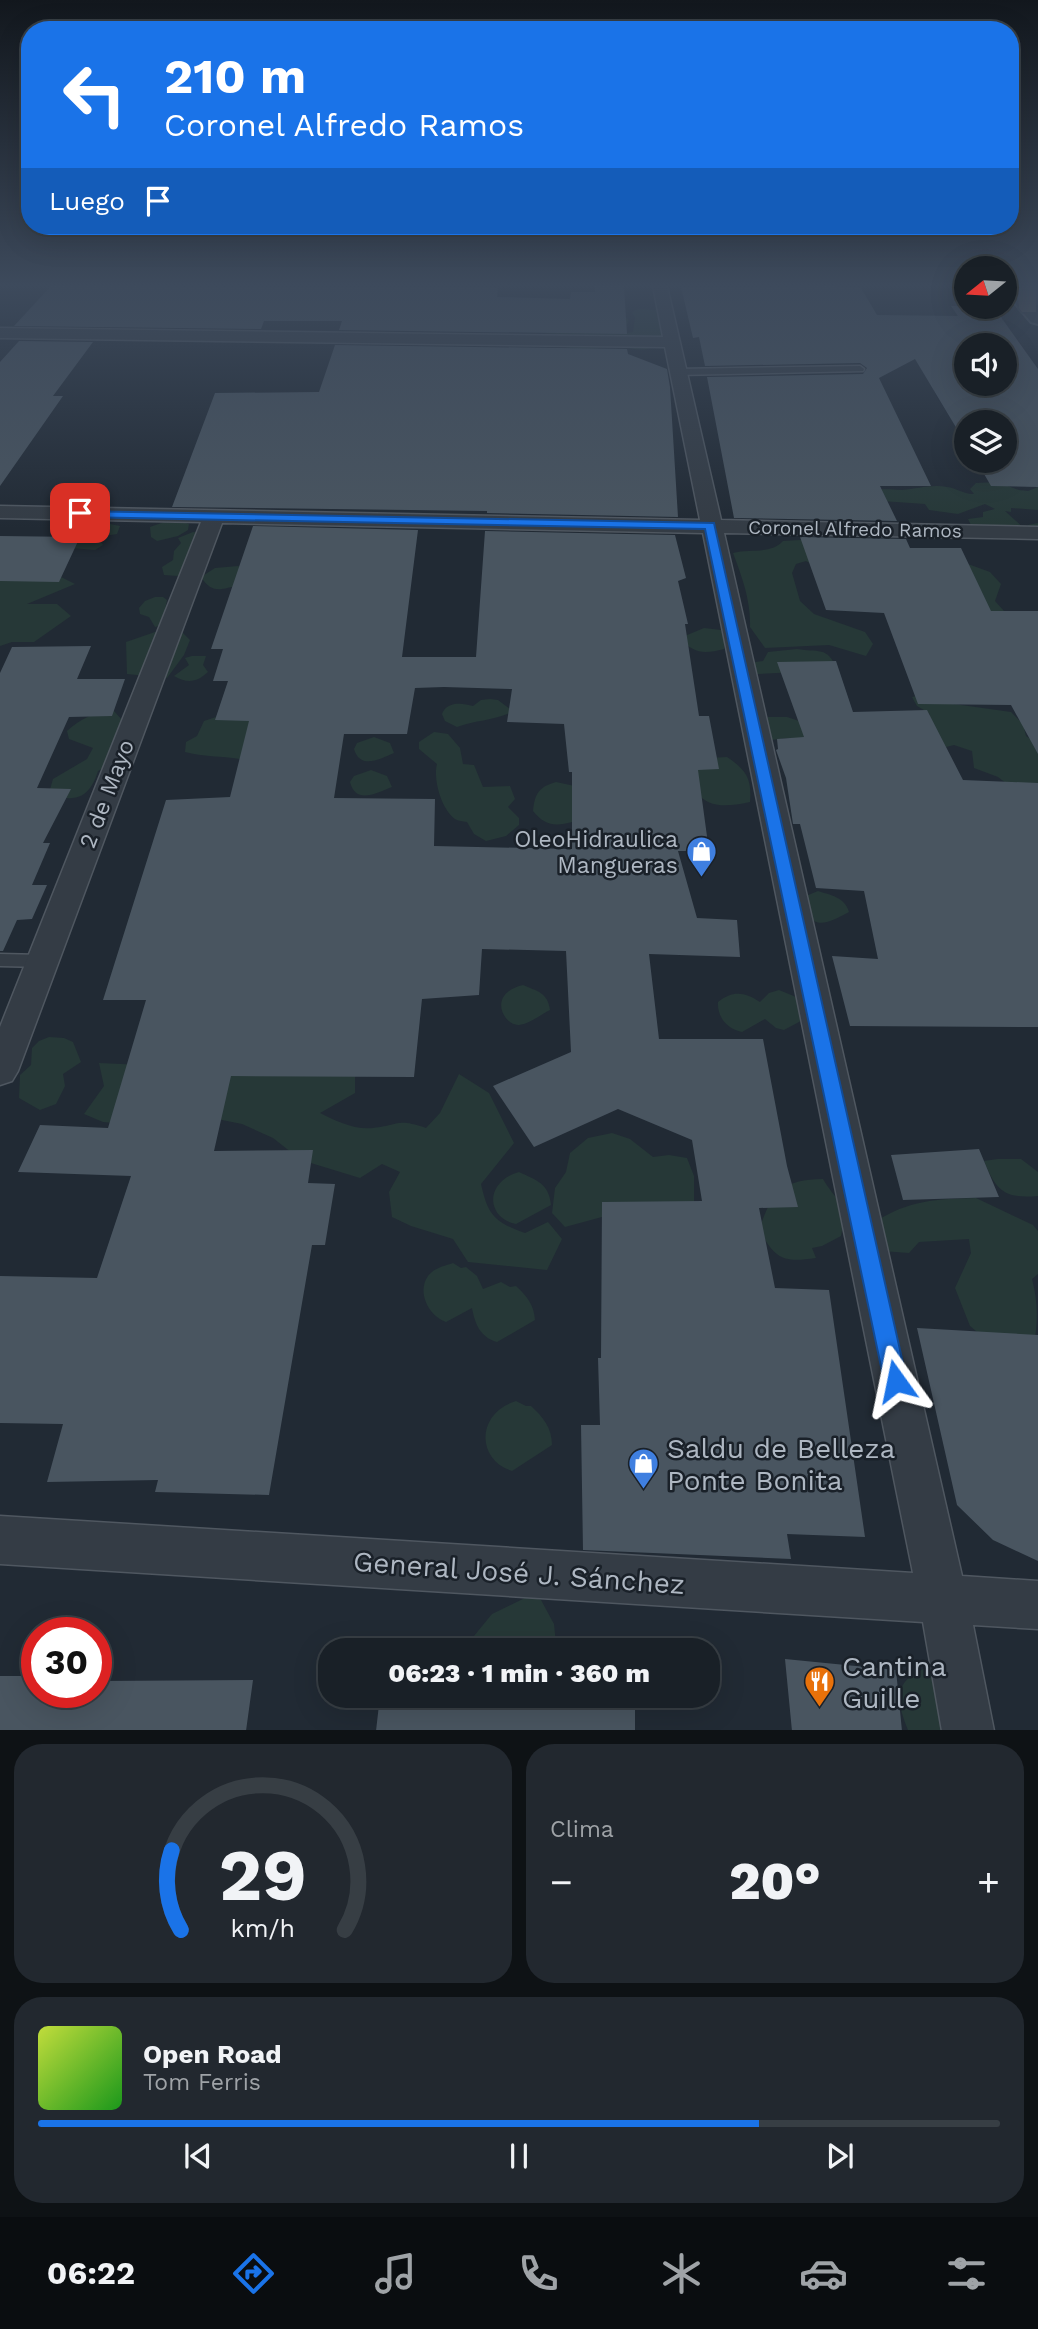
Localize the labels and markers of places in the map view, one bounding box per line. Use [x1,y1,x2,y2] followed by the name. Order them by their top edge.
[50,483,110,543] pin
[514,826,678,879] place label: OleoHidraulica Mangueras
[684,835,718,879] shop icon: OleoHidraulica Mangueras
[667,1432,895,1497] place label: Saldu de Belleza Ponte Bonita
[627,1447,661,1491] shop icon: Saldu de Belleza Ponte Bonita
[842,1650,947,1715] place label: Cantina Guille
[802,1665,836,1709] restaurant icon: Cantina Guille

